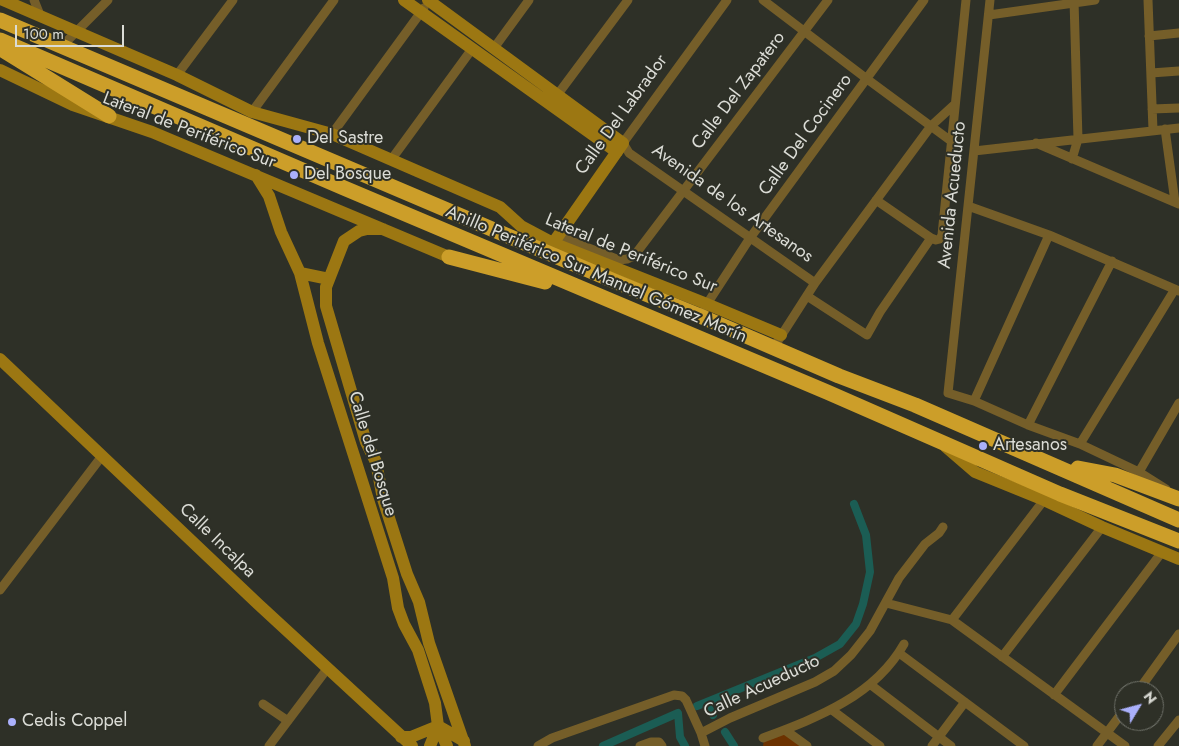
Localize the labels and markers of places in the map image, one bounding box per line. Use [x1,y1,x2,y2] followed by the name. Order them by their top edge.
[307,128,383,150] place label: Del Sastre
[291,133,303,145] marker: Del Sastre
[304,164,391,186] place label: Del Bosque
[288,169,300,181] marker: Del Bosque
[993,435,1067,457] place label: Artesanos
[977,440,989,452] marker: Artesanos
[22,711,127,733] place label: Cedis Coppel
[6,716,18,728] marker: Cedis Coppel

